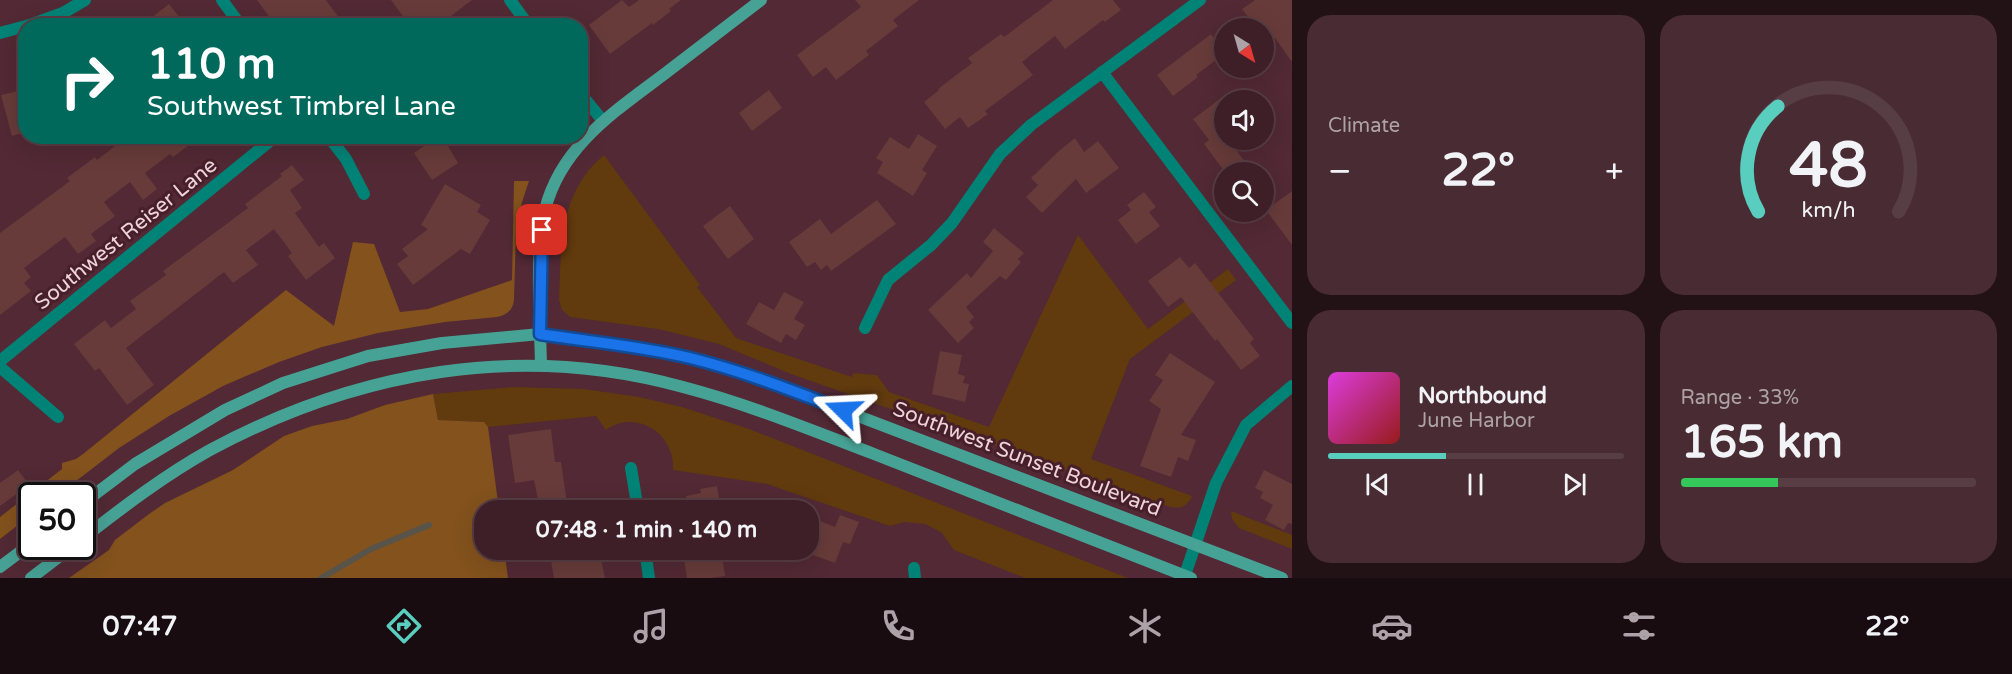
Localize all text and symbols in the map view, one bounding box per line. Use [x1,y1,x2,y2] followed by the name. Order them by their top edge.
[1214,18,1274,78] north arrow
[1214,18,1274,222] map controls
[147,39,276,90] text: 110 m
[48,42,126,120] icon: right
[147,90,456,123] text: Southwest Timbrel Lane
[1214,90,1274,150] button: sound
[1328,114,1400,138] text: Climate
[1789,129,1867,204] text: 48
[1441,144,1515,198] text: 22°
[1328,152,1352,191] text: −
[1605,152,1623,191] text: +
[30,153,222,315] street label: Southwest Reiser Lane
[1214,162,1274,222] button: search
[1801,197,1855,223] text: km/h
[516,204,567,255] pin
[525,213,558,246] icon: arrive
[811,378,875,442] position arrow
[1418,383,1547,409] text: Northbound
[1681,386,1799,410] text: Range · 33%
[889,396,1165,522] street label: Southwest Sunset Boulevard
[1418,409,1535,433] text: June Harbor
[1681,416,1843,470] text: 165 km
[1361,468,1394,501] icon: previous
[1459,468,1492,501] icon: pause
[1558,468,1591,501] icon: next
[18,482,96,560] speed limit sign: 50
[536,517,757,543] text: 07:48 · 1 min · 140 m
[383,605,425,647] icon: directions
[630,605,672,647] icon: music
[877,605,919,647] icon: phone
[1124,605,1166,647] icon: climate
[1371,605,1413,647] icon: car
[1618,605,1660,647] icon: filters
[103,610,177,643] text: 07:47
[1865,610,1909,643] text: 22°

